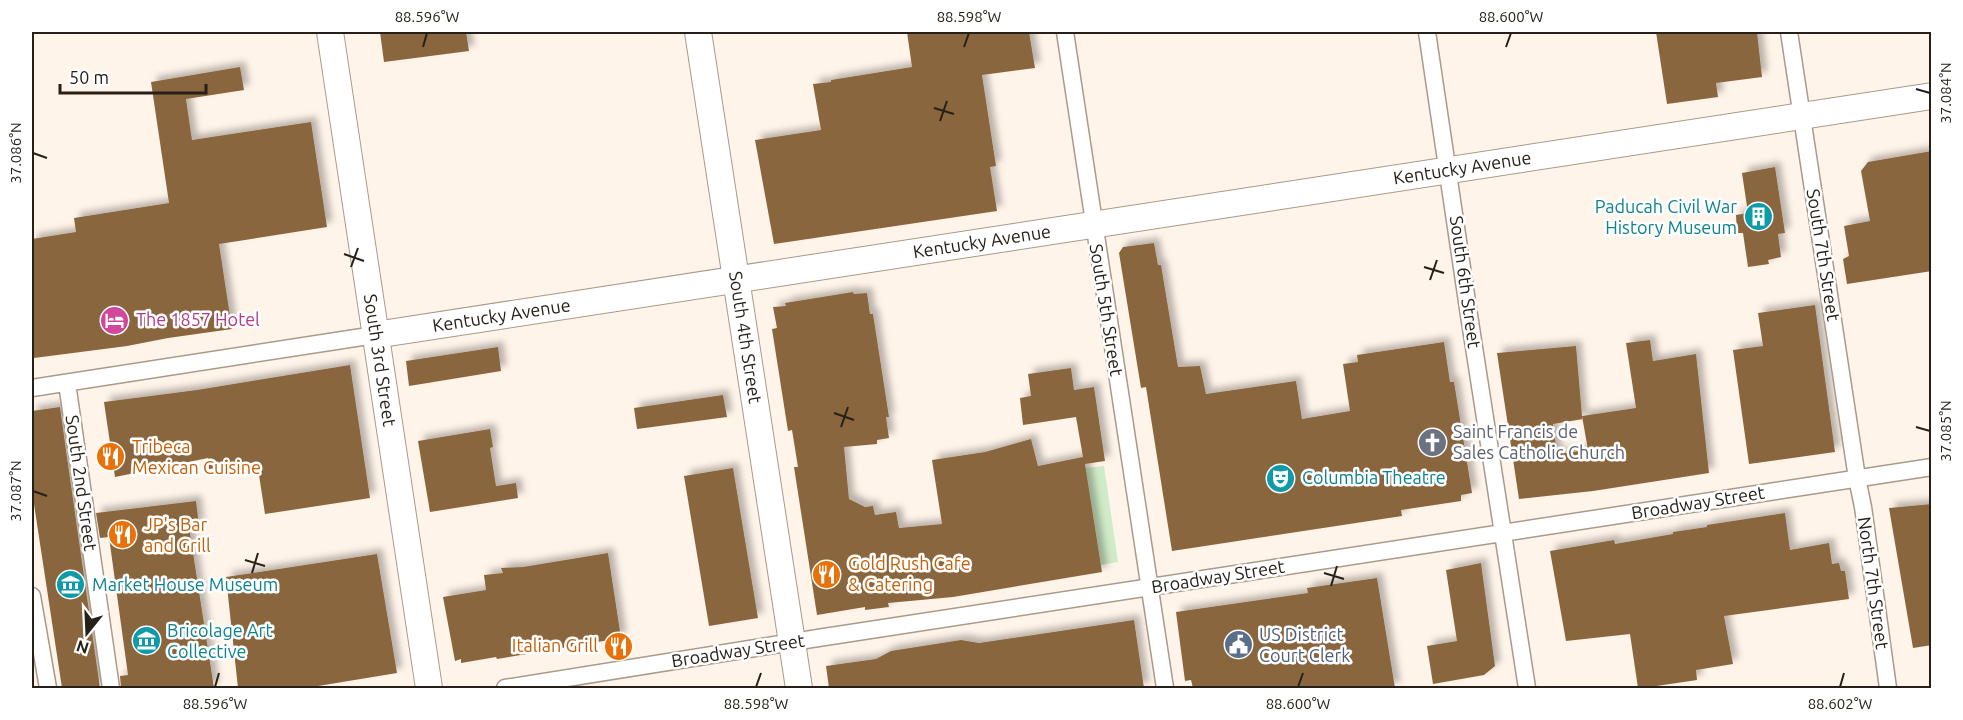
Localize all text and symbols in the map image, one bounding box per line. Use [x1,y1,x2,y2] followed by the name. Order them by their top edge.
[395,8,459,25] text: 88.596°W
[937,8,1001,25] text: 88.598°W
[1479,8,1543,25] text: 88.600°W
[60,57,206,95] scale bar
[1937,62,1954,124] text: 37.084°N
[69,67,109,87] text: 50 m
[7,122,24,184] text: 37.086°N
[1392,147,1532,188] street label: Kentucky Avenue
[1804,187,1844,322] street label: South 7th Street
[1595,196,1737,237] place label: Paducah Civil War History Museum
[1742,201,1774,233] building icon: Paducah Civil War History Museum
[1447,214,1485,349] street label: South 6th Street
[911,220,1052,261] street label: Kentucky Avenue
[1087,242,1127,377] street label: South 5th Street
[726,270,766,405] street label: South 4th Street
[361,293,400,428] street label: South 3rd Street
[431,294,572,335] street label: Kentucky Avenue
[99,304,131,336] hotel icon: The 1857 Hotel
[136,309,260,329] place label: The 1857 Hotel
[1937,400,1954,462] text: 37.085°N
[63,414,101,552] street label: South 2nd Street
[1453,421,1625,462] place label: Saint Francis de Sales Catholic Church
[1416,426,1448,458] church icon: Saint Francis de Sales Catholic Church
[132,436,261,477] place label: Tribeca Mexican Cuisine
[95,441,127,473] restaurant icon: Tribeca Mexican Cuisine
[7,460,24,522] text: 37.087°N
[1265,462,1297,494] theatre icon: Columbia Theatre
[1302,467,1446,487] place label: Columbia Theatre
[1630,482,1766,522] street label: Broadway Street
[144,514,211,555] place label: JP's Bar and Grill
[1855,515,1893,650] street label: North 7th Street
[107,519,139,551] restaurant icon: JP's Bar and Grill
[848,553,971,594] place label: Gold Rush Cafe & Catering
[1150,556,1286,596] street label: Broadway Street
[811,558,843,590] restaurant icon: Gold Rush Cafe & Catering
[55,569,87,601] museum icon: Market House Museum
[92,574,278,594] place label: Market House Museum
[57,603,117,663] north arrow
[167,620,272,661] place label: Bricolage Art Collective
[1259,624,1350,665] place label: US District Court Clerk
[130,625,162,657] museum icon: Bricolage Art Collective
[1222,629,1254,661] public building icon: US District Court Clerk
[603,630,635,662] restaurant icon: Italian Grill
[670,630,806,670] street label: Broadway Street
[512,635,598,655] place label: Italian Grill
[74,637,91,658] text: N
[183,695,247,712] text: 88.596°W
[724,695,788,712] text: 88.598°W
[1266,695,1330,712] text: 88.600°W
[1808,695,1872,712] text: 88.602°W

